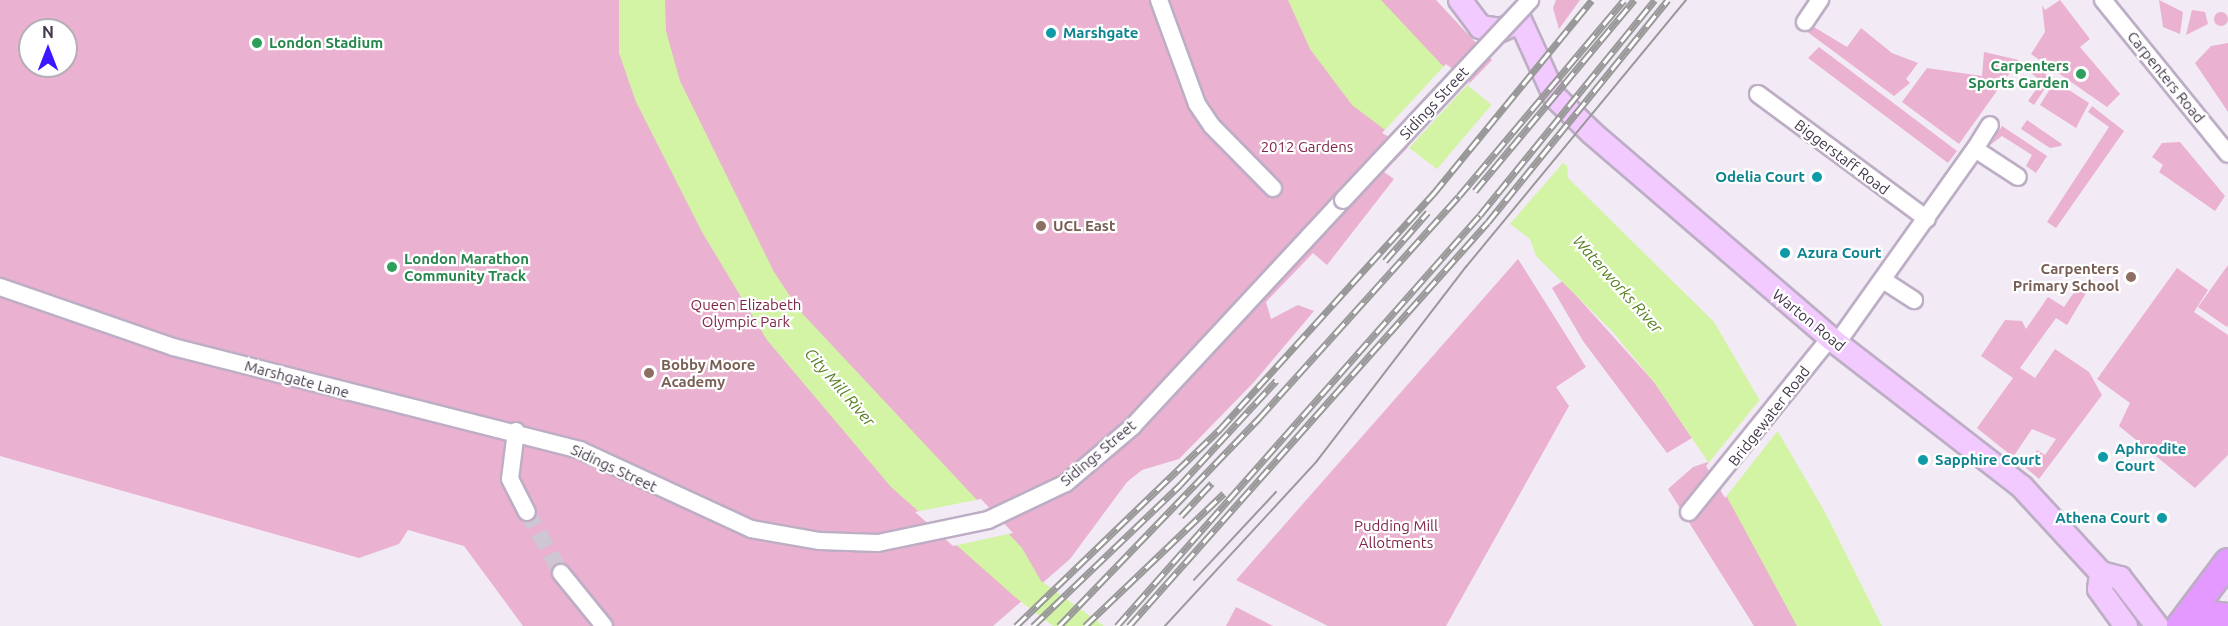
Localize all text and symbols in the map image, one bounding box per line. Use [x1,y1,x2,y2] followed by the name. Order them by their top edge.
[18,18,78,78] north arrow
[42,23,54,41] text: N
[1063,24,1138,42] place label: Marshgate
[1044,26,1058,40] marker: Marshgate
[2124,28,2208,126] street label: Carpenters Road
[269,34,383,52] place label: London Stadium
[250,36,264,50] marker: London Stadium
[1968,56,2069,91] place label: Carpenters Sports Garden
[1396,63,1472,143] street label: Sidings Street
[2074,67,2088,81] marker: Carpenters Sports Garden
[1791,116,1893,198] street label: Biggerstaff Road
[1261,138,1353,156] park label: 2012 Gardens
[1715,168,1805,186] place label: Odelia Court
[1810,170,1824,184] marker: Odelia Court
[1053,217,1115,235] place label: UCL East
[1034,219,1048,233] marker: UCL East
[1569,231,1667,337] water label: Waterworks River
[1797,244,1882,262] place label: Azura Court
[1778,246,1792,260] marker: Azura Court
[404,249,529,284] place label: London Marathon Community Track
[2013,259,2119,294] place label: Carpenters Primary School
[385,260,399,274] marker: London Marathon Community Track
[2124,270,2138,284] marker: Carpenters Primary School
[1769,285,1849,355] street label: Warton Road
[691,295,801,330] park label: Queen Elizabeth Olympic Park
[801,344,879,430] water label: City Mill River
[661,355,755,390] place label: Bobby Moore Academy
[243,356,351,402] street label: Marshgate Lane
[1724,363,1814,469] street label: Bridgewater Road
[642,366,656,380] marker: Bobby Moore Academy
[1057,416,1139,490] street label: Sidings Street
[2115,439,2186,474] place label: Aphrodite Court
[568,440,660,496] street label: Sidings Street
[2096,450,2110,464] marker: Aphrodite Court
[1935,451,2041,469] place label: Sapphire Court
[1916,453,1930,467] marker: Sapphire Court
[2055,509,2150,527] place label: Athena Court
[2155,511,2169,525] marker: Athena Court
[1354,516,1438,551] park label: Pudding Mill Allotments

